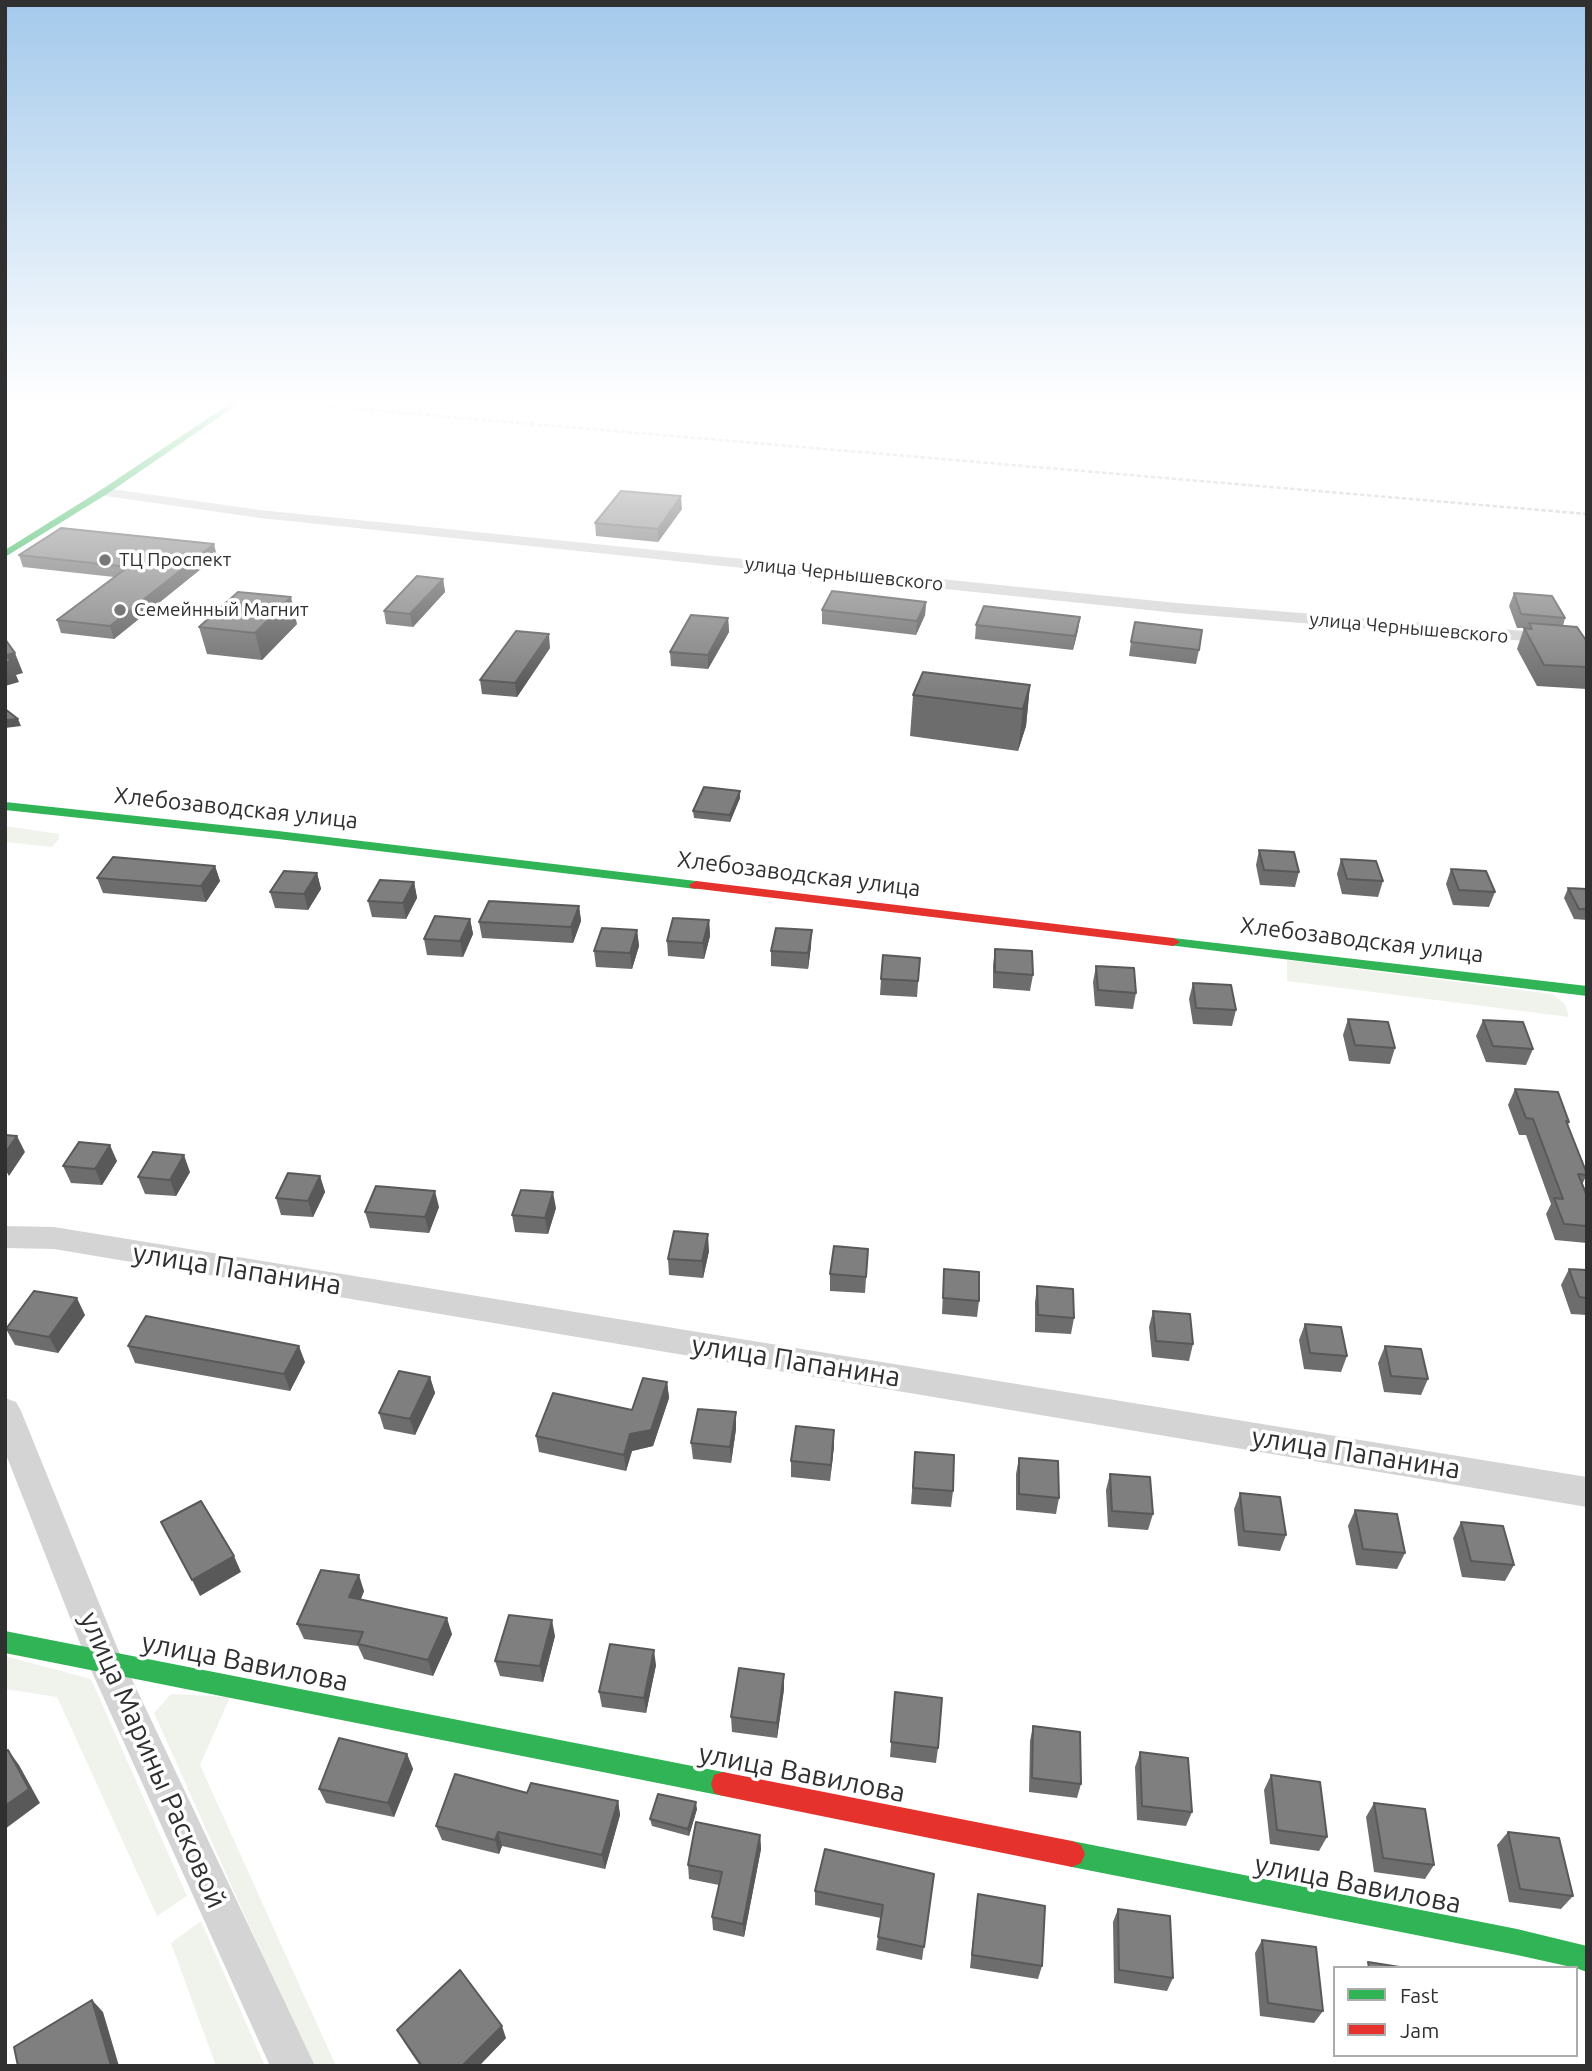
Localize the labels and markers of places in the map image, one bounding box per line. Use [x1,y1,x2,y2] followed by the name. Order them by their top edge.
[119,549,231,571] place label: ТЦ Проспект
[97,552,113,568] marker: ТЦ Проспект
[134,599,308,621] place label: Семейнный Магнит
[112,602,128,618] marker: Семейнный Магнит

